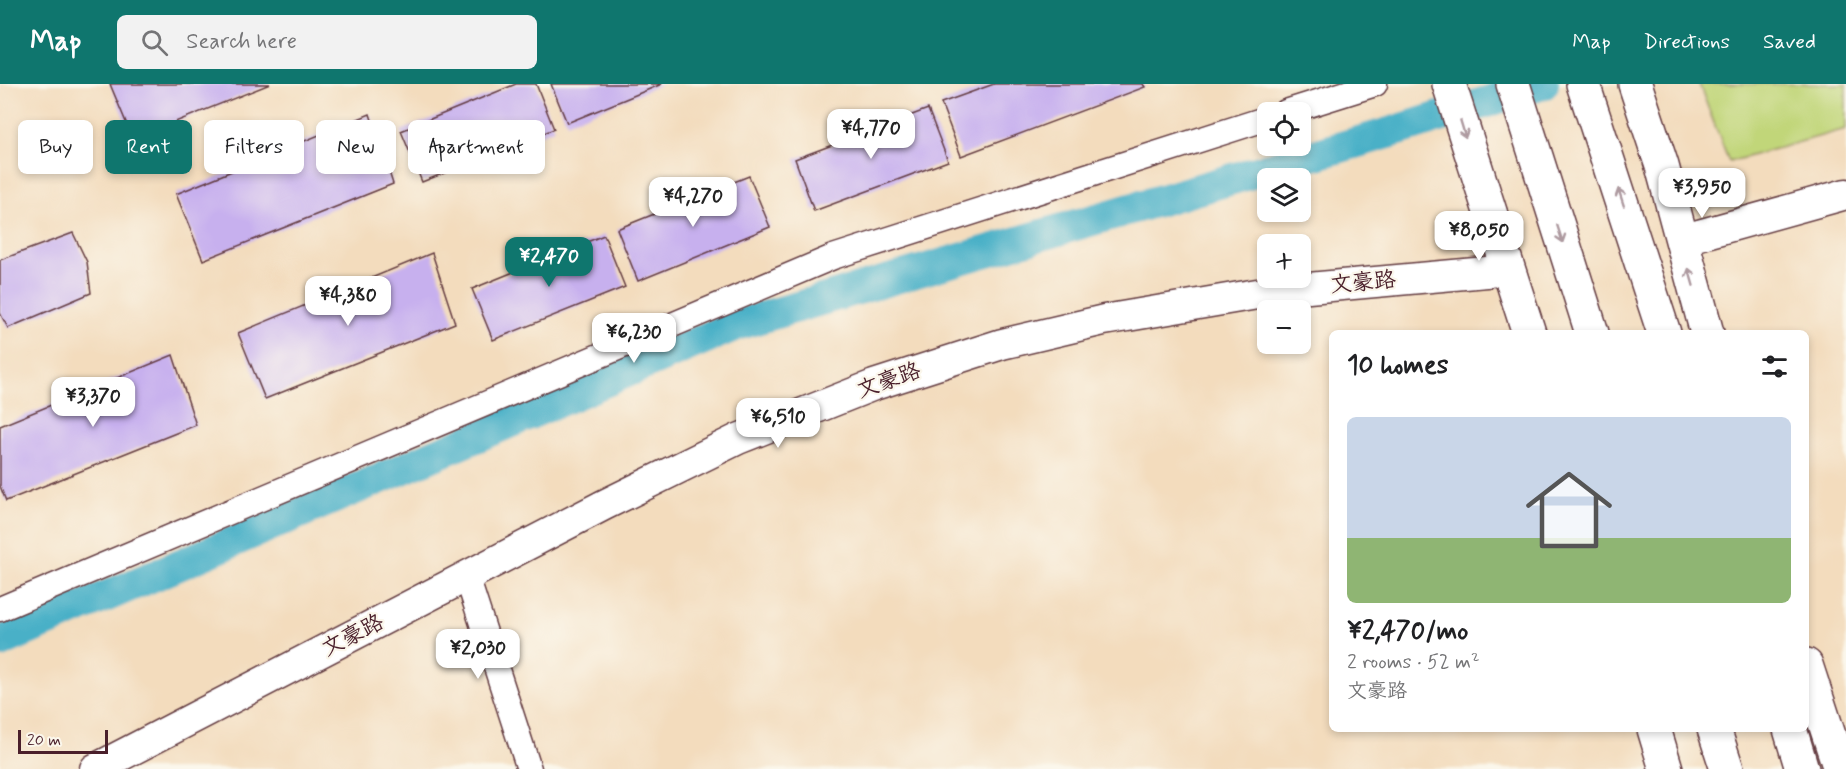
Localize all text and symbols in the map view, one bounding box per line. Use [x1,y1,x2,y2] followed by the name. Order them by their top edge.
[117,15,537,69] search box
[30,24,81,61] text: Map
[138,26,171,59] icon: search
[186,28,297,56] text: Search here
[1572,28,1611,56] text: Map
[1644,28,1730,56] text: Directions
[1763,28,1816,56] text: Saved
[1257,102,1311,354] map controls
[1257,102,1311,156] button: locate
[822,109,920,160] pin: ¥4,770
[841,115,901,142] text: ¥4,770
[1459,119,1470,138] one-way arrow
[18,120,93,174] chip: Buy
[105,120,192,174] chip: Rent
[204,120,304,174] chip: Filters
[316,120,396,174] chip: New
[408,120,545,174] chip: Apartment
[1257,168,1311,222] button: layers
[1653,168,1751,219] pin: ¥3,950
[1672,174,1732,201] text: ¥3,950
[644,177,742,228] pin: ¥4,270
[663,183,723,210] text: ¥4,270
[1614,188,1625,207] one-way arrow
[1430,211,1528,262] pin: ¥8,050
[1449,217,1509,244] text: ¥8,050
[1556,224,1567,243] one-way arrow
[1257,234,1311,288] button: +
[500,237,598,288] pin: ¥2,470
[519,243,579,270] text: ¥2,470
[1329,266,1397,300] street label: 文豪路
[1685,268,1696,287] one-way arrow
[299,276,397,327] pin: ¥4,380
[319,282,377,309] text: ¥4,380
[1257,300,1311,354] button: −
[585,313,683,364] pin: ¥6,230
[606,319,662,346] text: ¥6,230
[1347,349,1448,383] text: 10 homes
[1758,350,1791,383] icon: filters
[853,357,925,405] street label: 文豪路
[44,377,142,428] pin: ¥3,370
[65,383,121,410] text: ¥3,370
[729,398,827,449] pin: ¥6,510
[750,404,806,431] text: ¥6,510
[1515,456,1623,564] icon: home
[317,609,389,663] street label: 文豪路
[1347,615,1468,649] text: ¥2,470/mo
[429,629,527,680] pin: ¥2,030
[450,635,506,662] text: ¥2,030
[1347,649,1480,676] text: 2 rooms · 52 m²
[1347,678,1407,705] text: 文豪路
[18,727,108,754] scale bar
[27,730,61,751] text: 20 m

